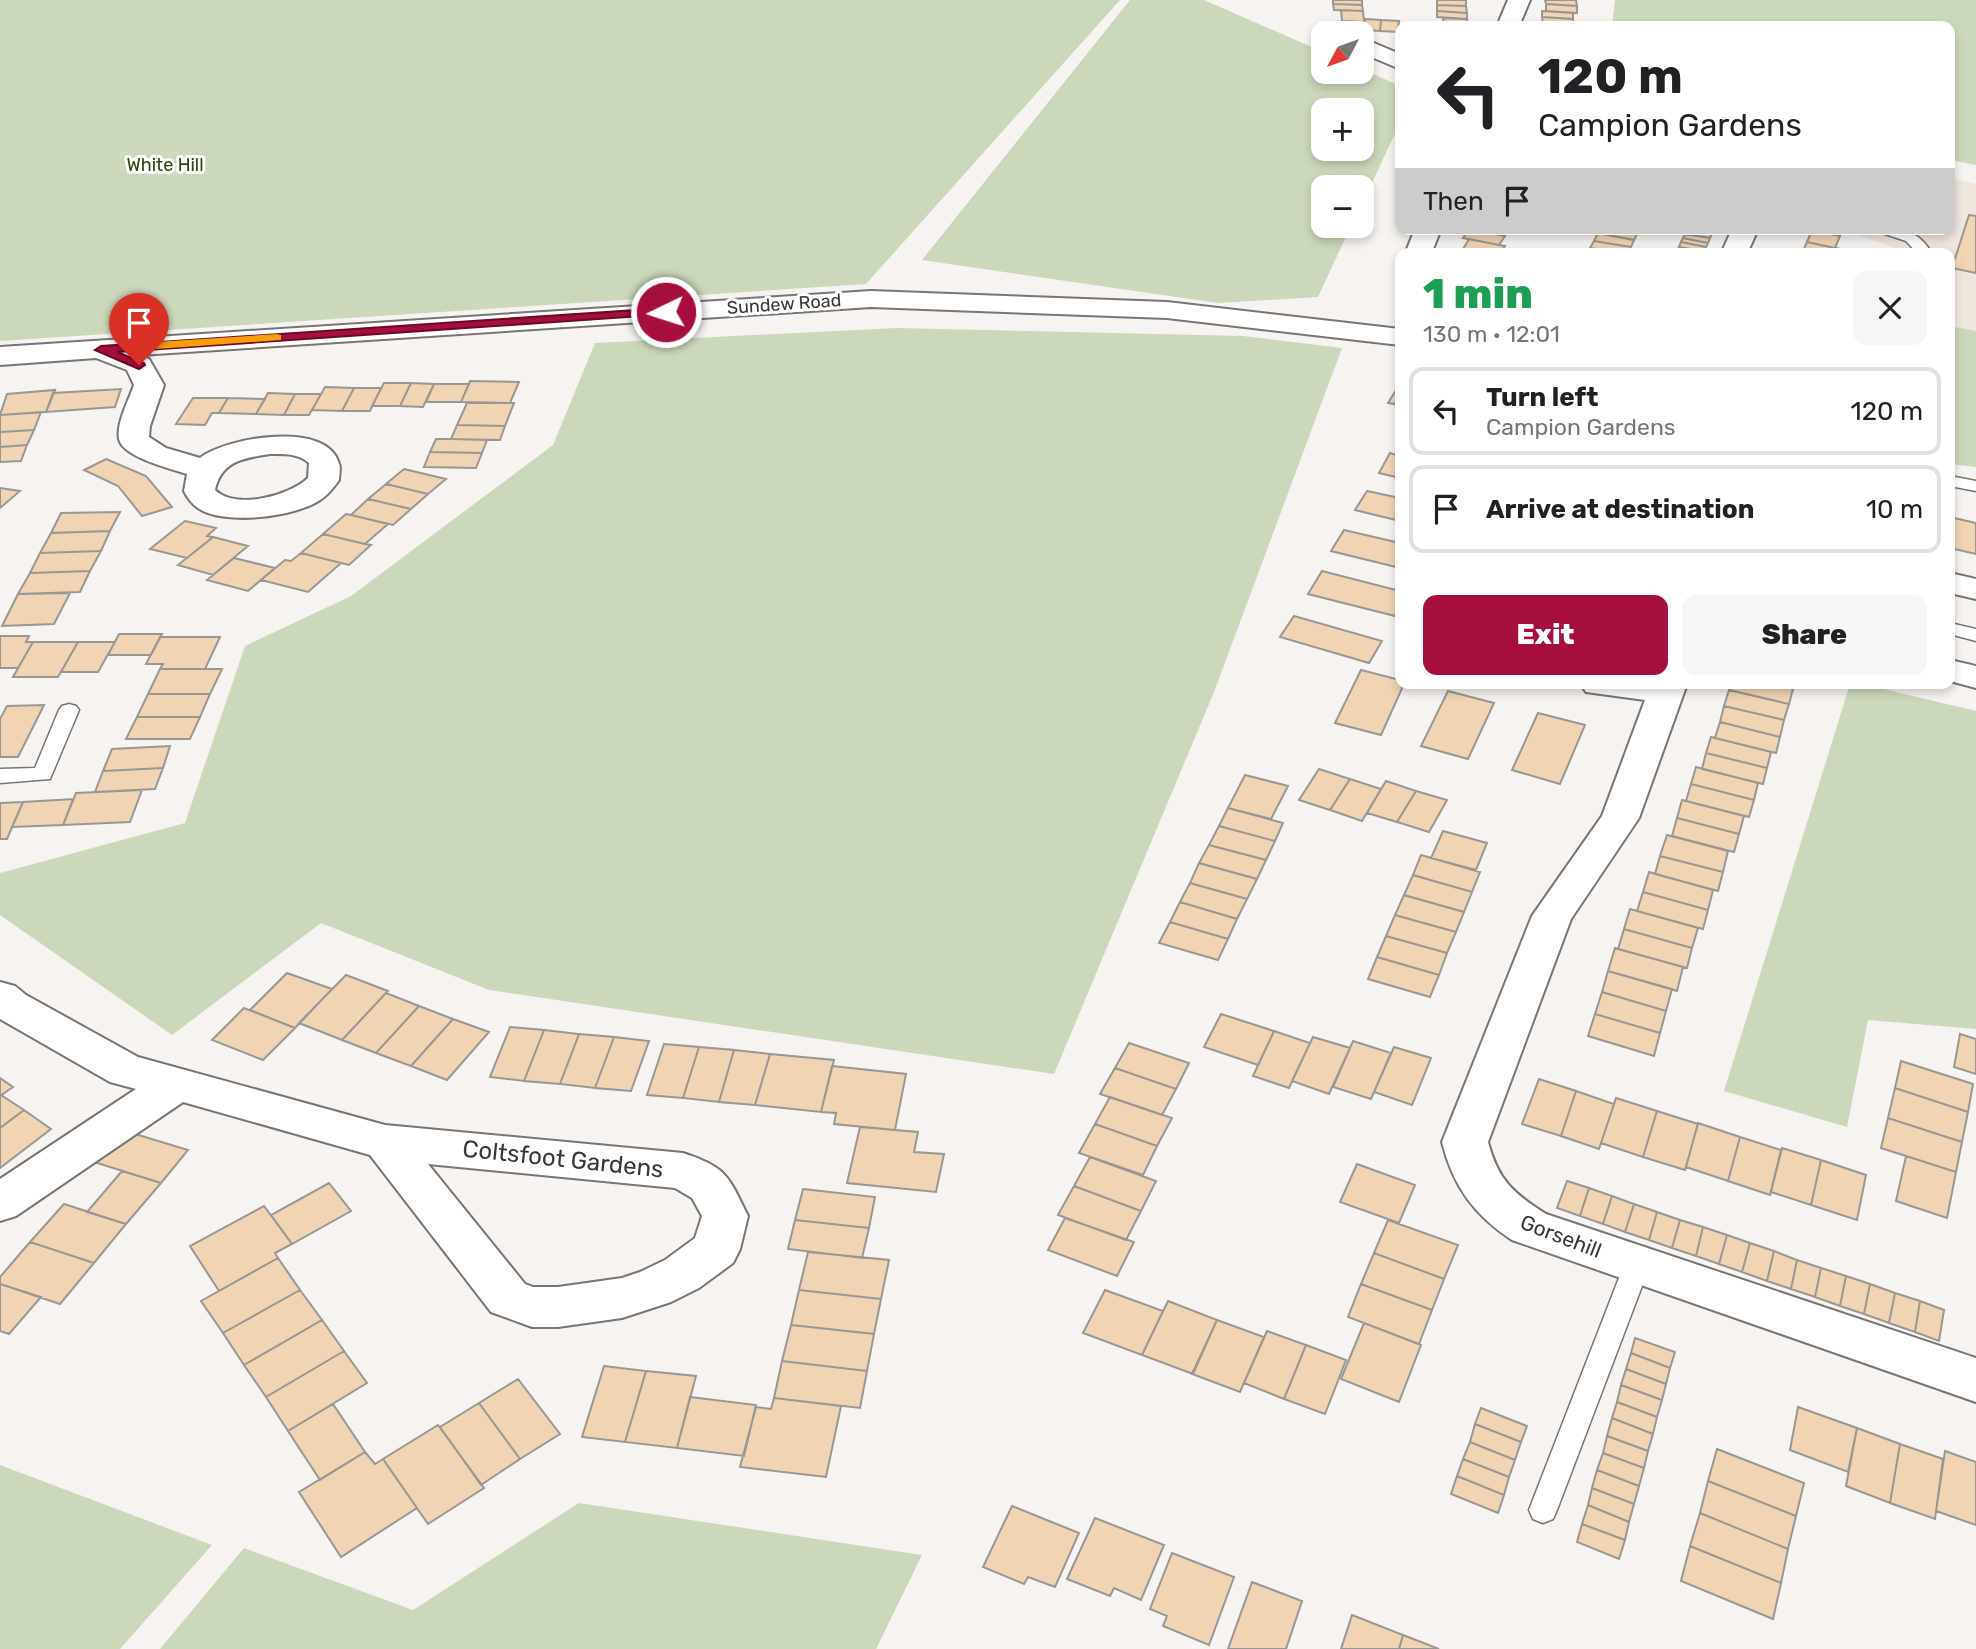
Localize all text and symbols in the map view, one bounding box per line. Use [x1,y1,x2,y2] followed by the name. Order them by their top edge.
[1311,21,1374,84] north arrow
[1311,21,1374,238] map controls
[1538,47,1683,105] text: 120 m
[1423,49,1514,140] icon: left
[1311,98,1374,161] button: +
[1538,106,1802,144] text: Campion Gardens
[126,154,204,176] park label: White Hill
[1311,175,1374,238] button: −
[1498,182,1536,220] icon: arrive
[1423,186,1484,217] text: Then
[1423,269,1533,319] text: 1 min
[1853,271,1927,345] button: close
[629,275,703,349] position arrow
[726,289,842,319] street label: Sundew Road
[109,293,169,365] pin
[120,304,158,342] icon: arrive
[1423,320,1560,348] text: 130 m · 12:01
[1486,382,1598,413] text: Turn left
[1427,392,1465,430] icon: left
[1851,396,1923,427] text: 120 m
[1486,413,1676,441] text: Campion Gardens
[1427,490,1465,528] icon: arrive
[1486,494,1754,525] text: Arrive at destination
[1866,494,1923,525] text: 10 m
[1423,595,1668,675] button: Exit
[1682,595,1927,675] button: Share
[461,1135,665,1183] street label: Coltsfoot Gardens
[1517,1209,1605,1263] street label: Gorsehill

